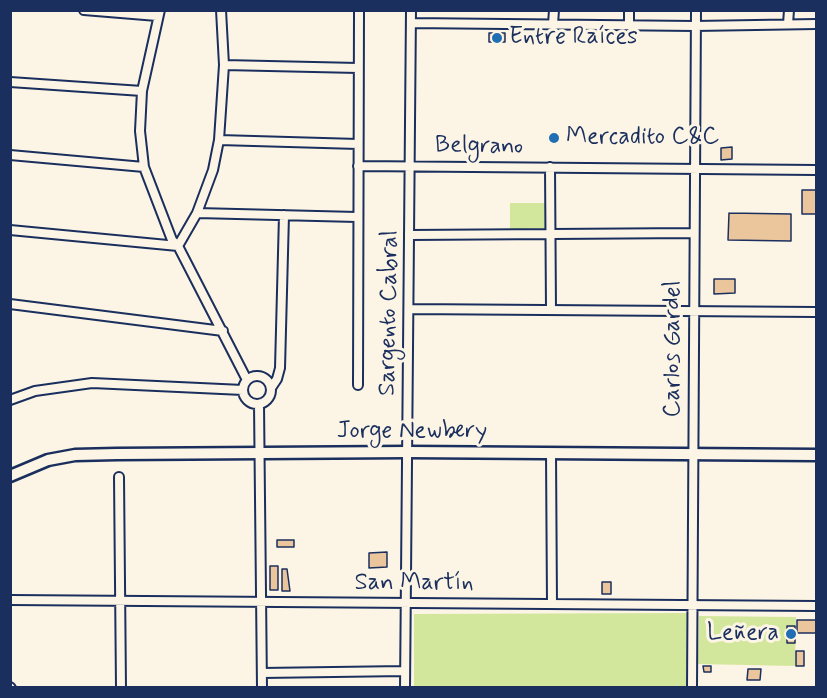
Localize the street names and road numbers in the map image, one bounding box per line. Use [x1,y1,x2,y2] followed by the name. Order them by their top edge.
[435,132,523,162] street label: Belgrano
[374,230,406,396] street label: Sargento Cabral
[660,281,688,417] street label: Carlos Gardel
[337,418,487,446] street label: Jorge Newbery
[355,570,473,598] street label: San Martín

